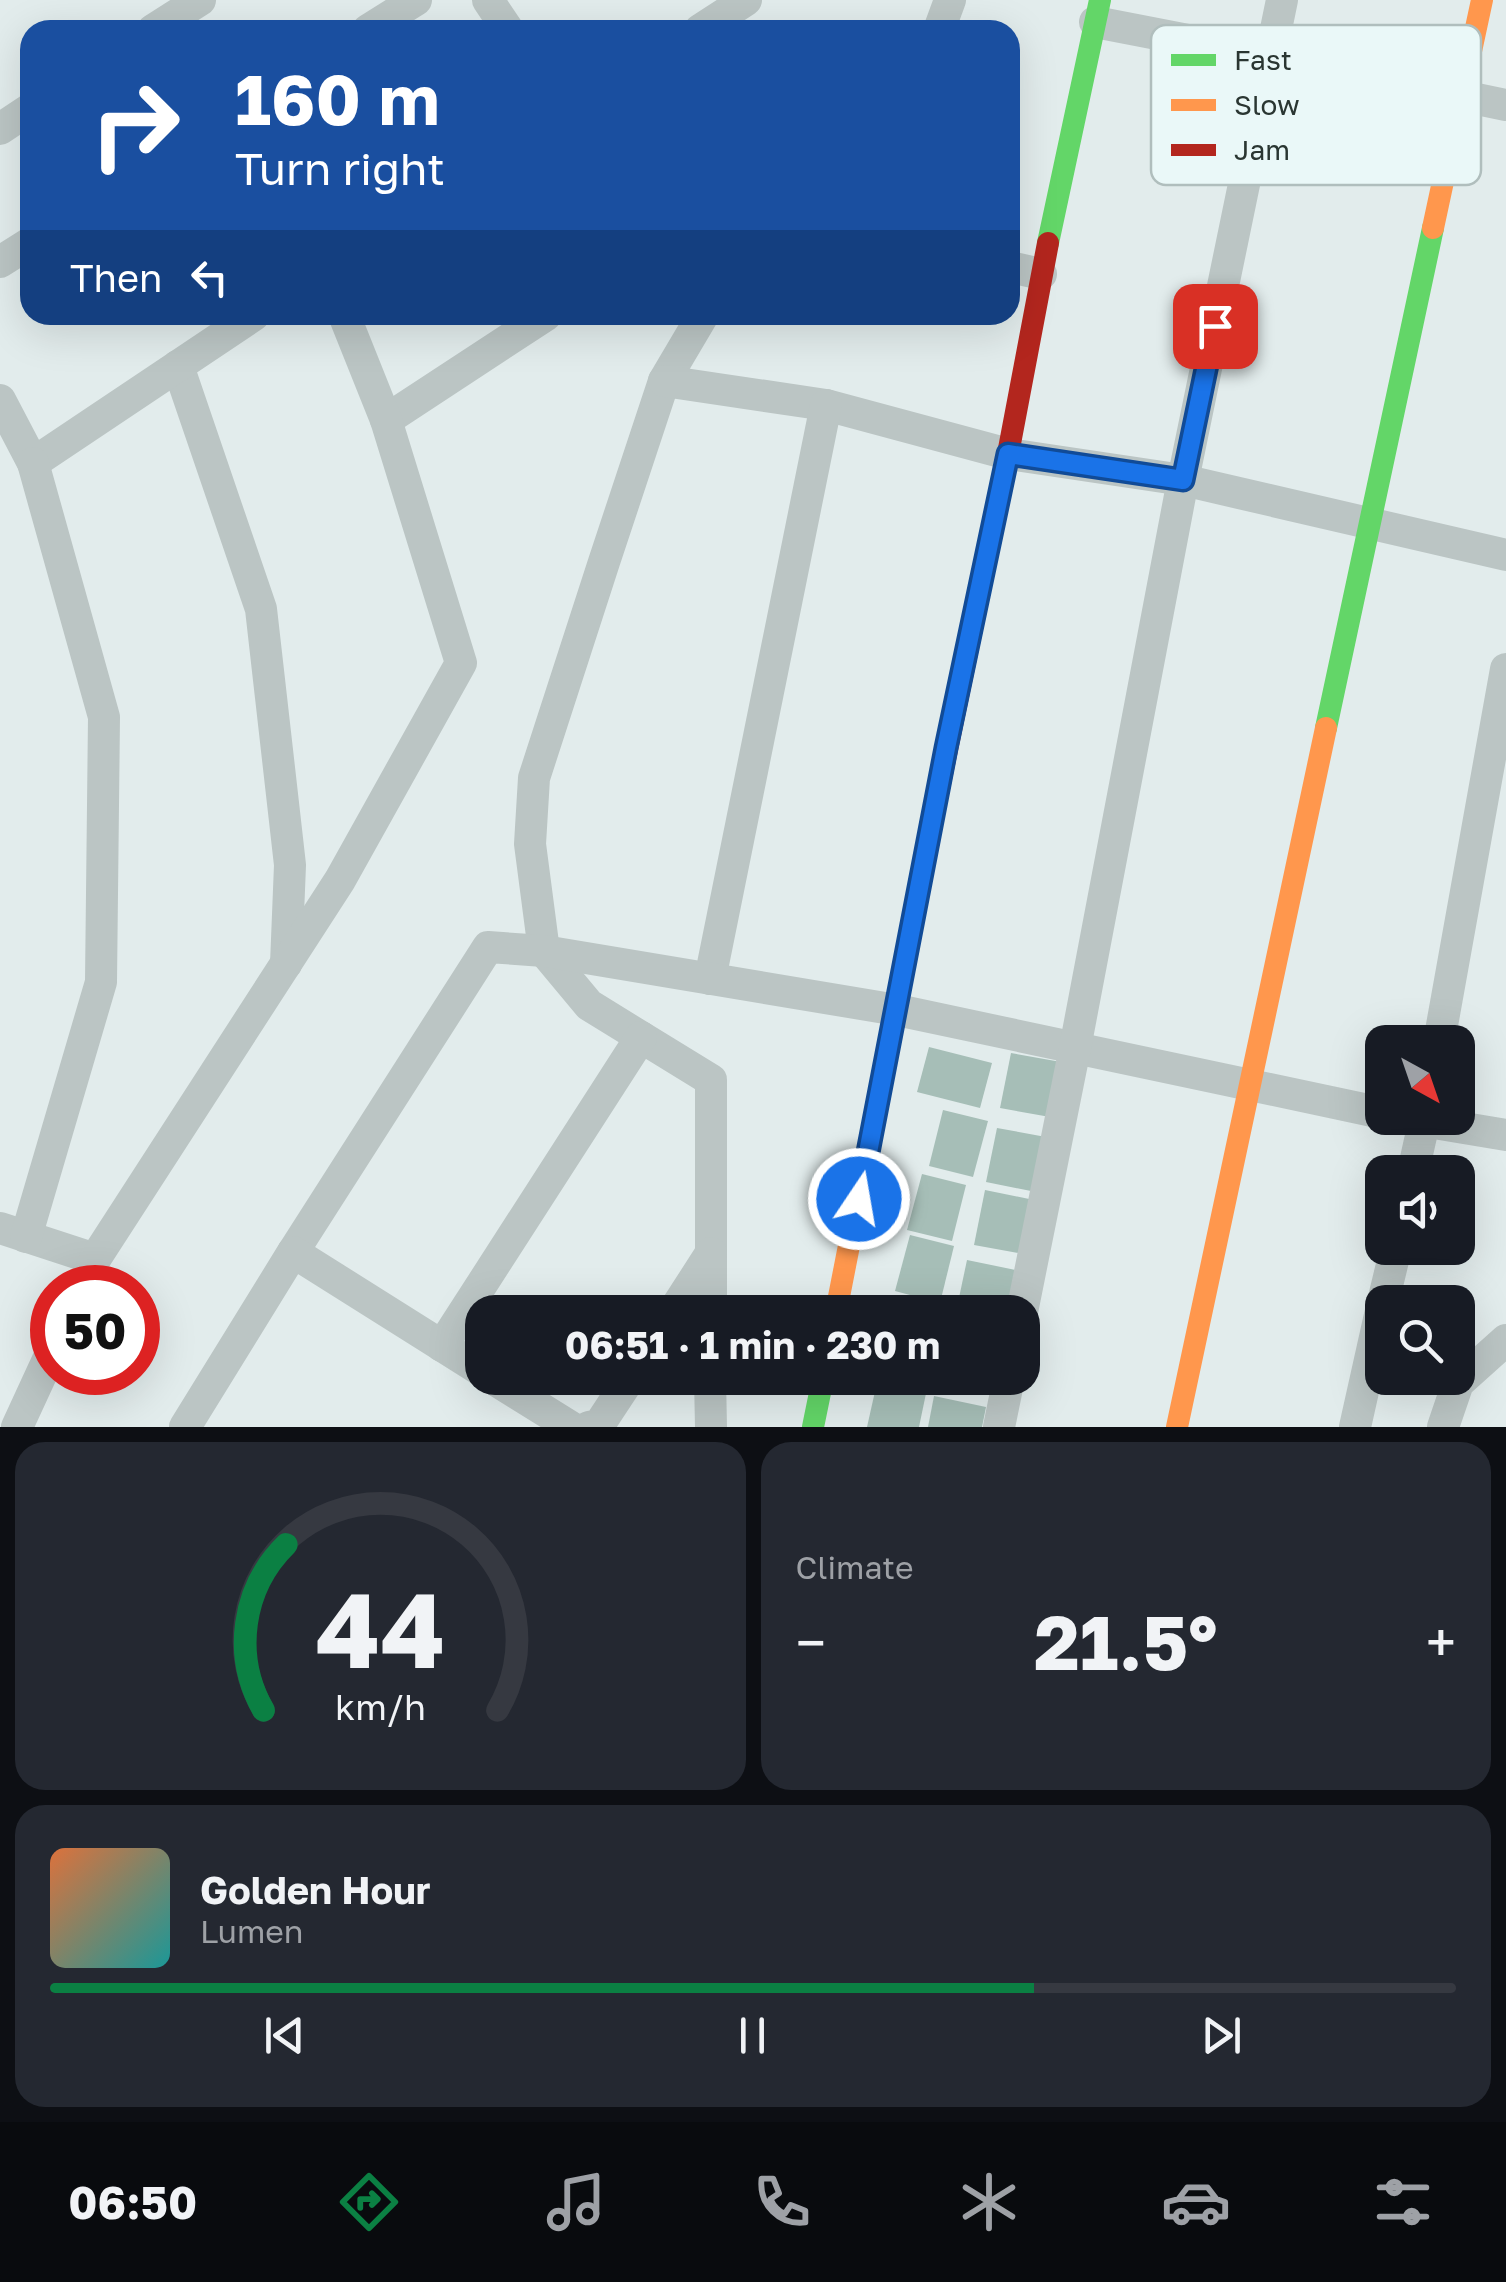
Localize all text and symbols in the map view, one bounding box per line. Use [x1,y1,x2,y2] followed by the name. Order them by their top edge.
[1151,25,1481,185] legend
[1234,43,1292,76] text: Fast
[235,56,440,140] text: 160 m
[70,60,200,190] icon: right
[1234,88,1300,121] text: Slow
[1234,133,1290,166] text: Jam
[235,141,445,195] text: Turn right
[182,250,237,305] icon: left
[70,255,162,300] text: Then
[1173,284,1258,369] pin
[1188,299,1243,354] icon: arrive
[1365,1025,1475,1135] north arrow
[1365,1025,1475,1395] map controls
[807,1147,911,1251] position arrow
[1365,1155,1475,1265] button: sound
[30,1265,160,1395] speed limit sign: 50
[1365,1285,1475,1395] button: search
[565,1322,940,1367] text: 06:51 · 1 min · 230 m
[796,1548,914,1586] text: Climate
[315,1566,445,1691] text: 44
[1034,1596,1217,1687] text: 21.5°
[796,1609,826,1675] text: −
[1426,1609,1456,1675] text: +
[335,1685,426,1728] text: km/h
[200,1867,431,1912] text: Golden Hour
[200,1912,304,1950] text: Lumen
[257,2008,312,2063] icon: previous
[725,2008,780,2063] icon: pause
[1194,2008,1249,2063] icon: next
[334,2167,404,2237] icon: directions
[541,2167,611,2237] icon: music
[747,2167,817,2237] icon: phone
[954,2167,1024,2237] icon: climate
[1161,2167,1231,2237] icon: car
[1368,2167,1438,2237] icon: filters
[68,2175,197,2229] text: 06:50

